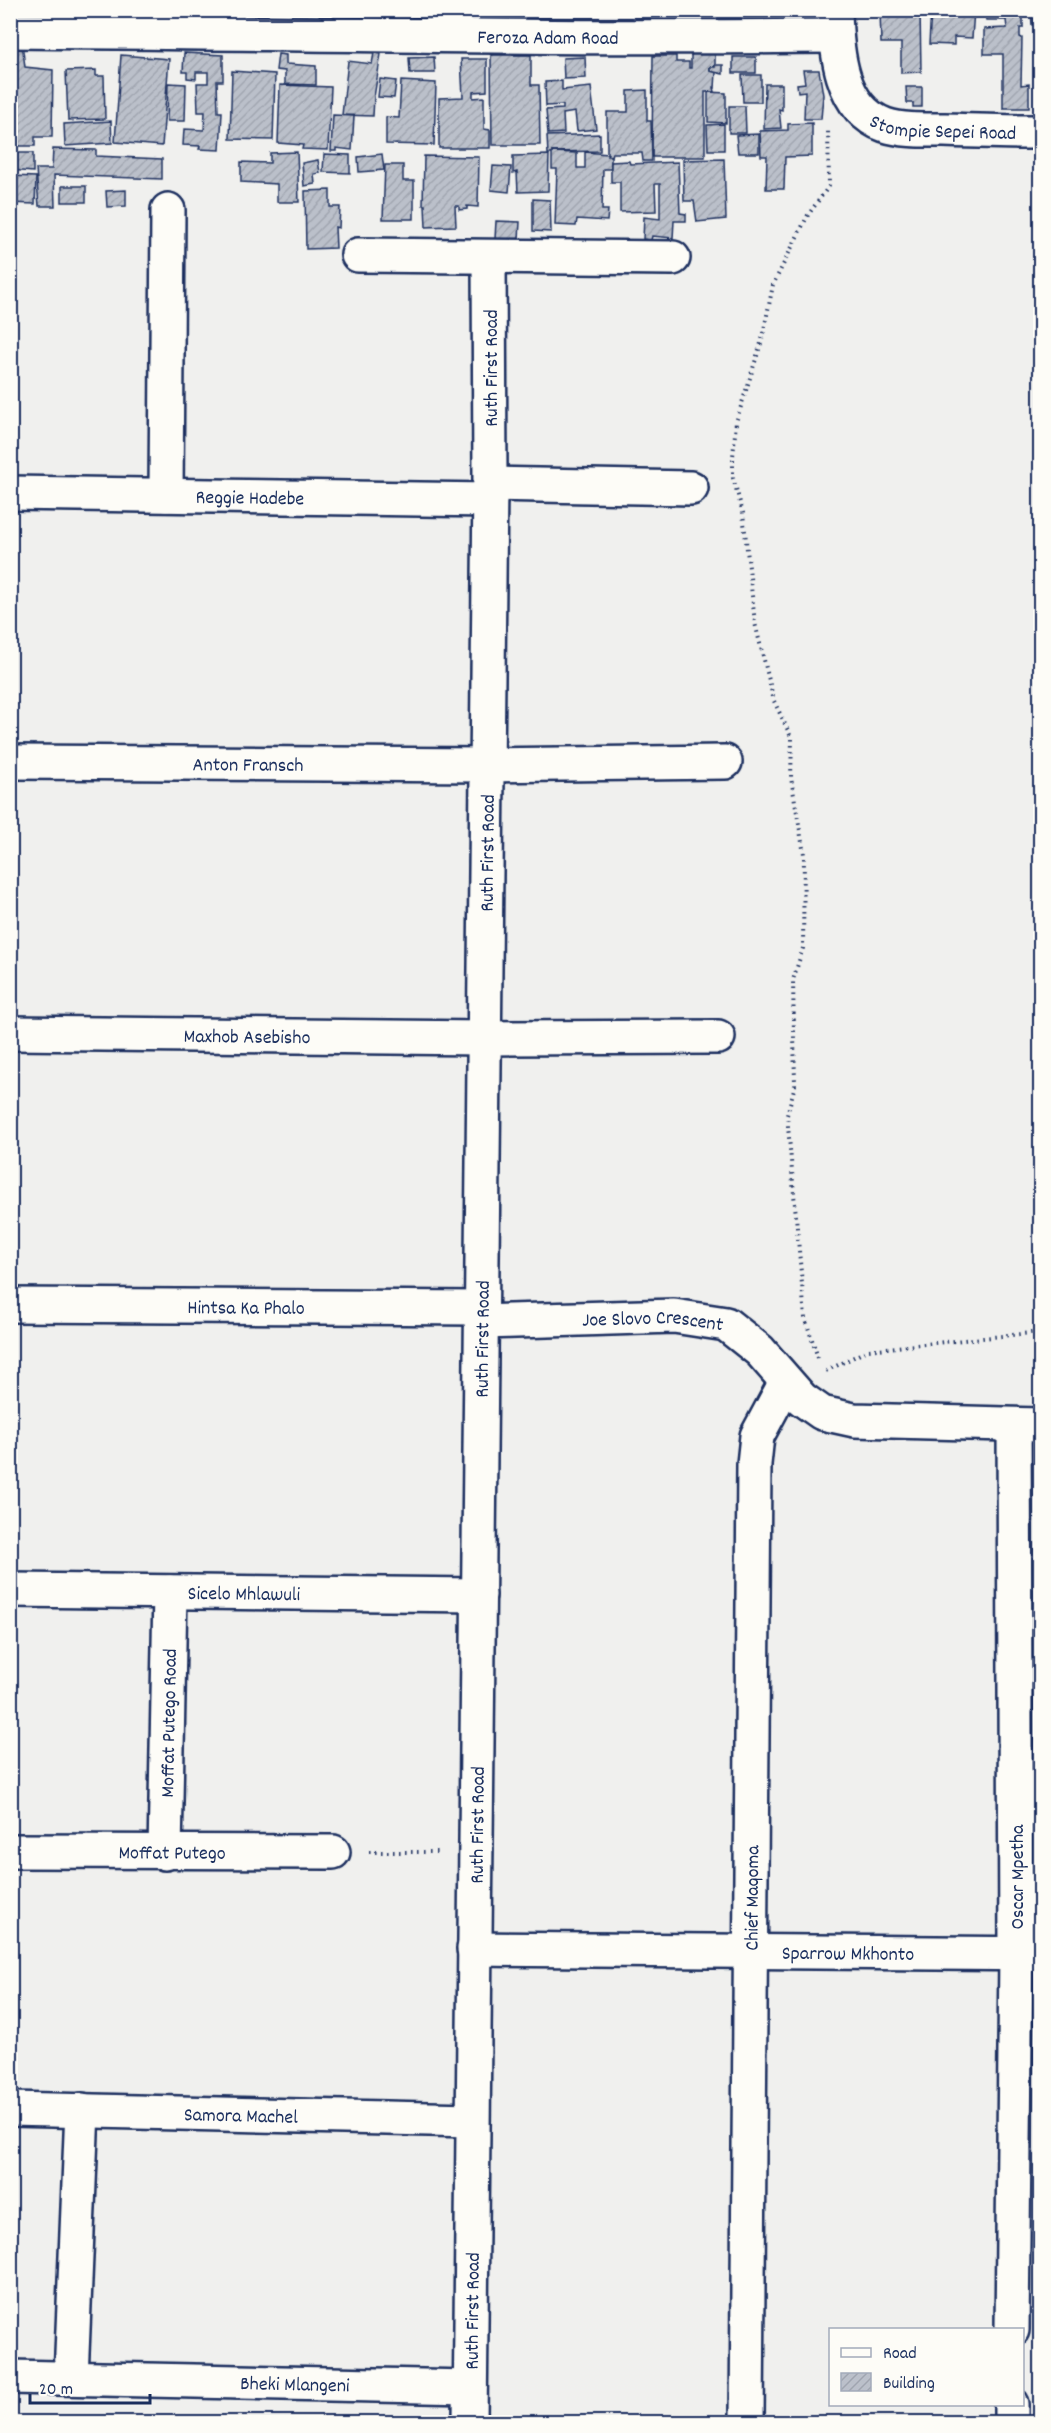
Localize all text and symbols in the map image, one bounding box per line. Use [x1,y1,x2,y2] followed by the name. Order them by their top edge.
[477,25,619,54] street label: Feroza Adam Road
[863,109,1016,149] street label: Stompie Sepei Road
[479,309,507,427] street label: Ruth First Road
[195,485,305,514] street label: Reggie Hadebe
[192,752,304,781] street label: Anton Fransch
[475,794,504,912] street label: Ruth First Road
[183,1024,311,1053] street label: Maxhob Asebisho
[470,1280,499,1398] street label: Ruth First Road
[187,1295,305,1324] street label: Hintsa Ka Phalo
[582,1305,725,1340] street label: Joe Slovo Crescent
[187,1581,301,1610] street label: Sicelo Mhlawuli
[155,1648,186,1798] street label: Moffat Putego Road
[465,1766,494,1884] street label: Ruth First Road
[1005,1824,1033,1929] street label: Oscar Mpetha
[118,1840,226,1869] street label: Moffat Putego
[739,1845,768,1951] street label: Chief Maqoma
[782,1941,914,1970] street label: Sparrow Mkhonto
[183,2102,299,2133] street label: Samora Machel
[460,2252,489,2370] street label: Ruth First Road
[829,2328,1024,2406] legend
[883,2342,917,2367] text: Road
[30,2367,150,2405] scale bar
[240,2371,350,2401] street label: Bheki Mlangeni
[883,2372,935,2397] text: Building
[39,2378,73,2403] text: 20 m

